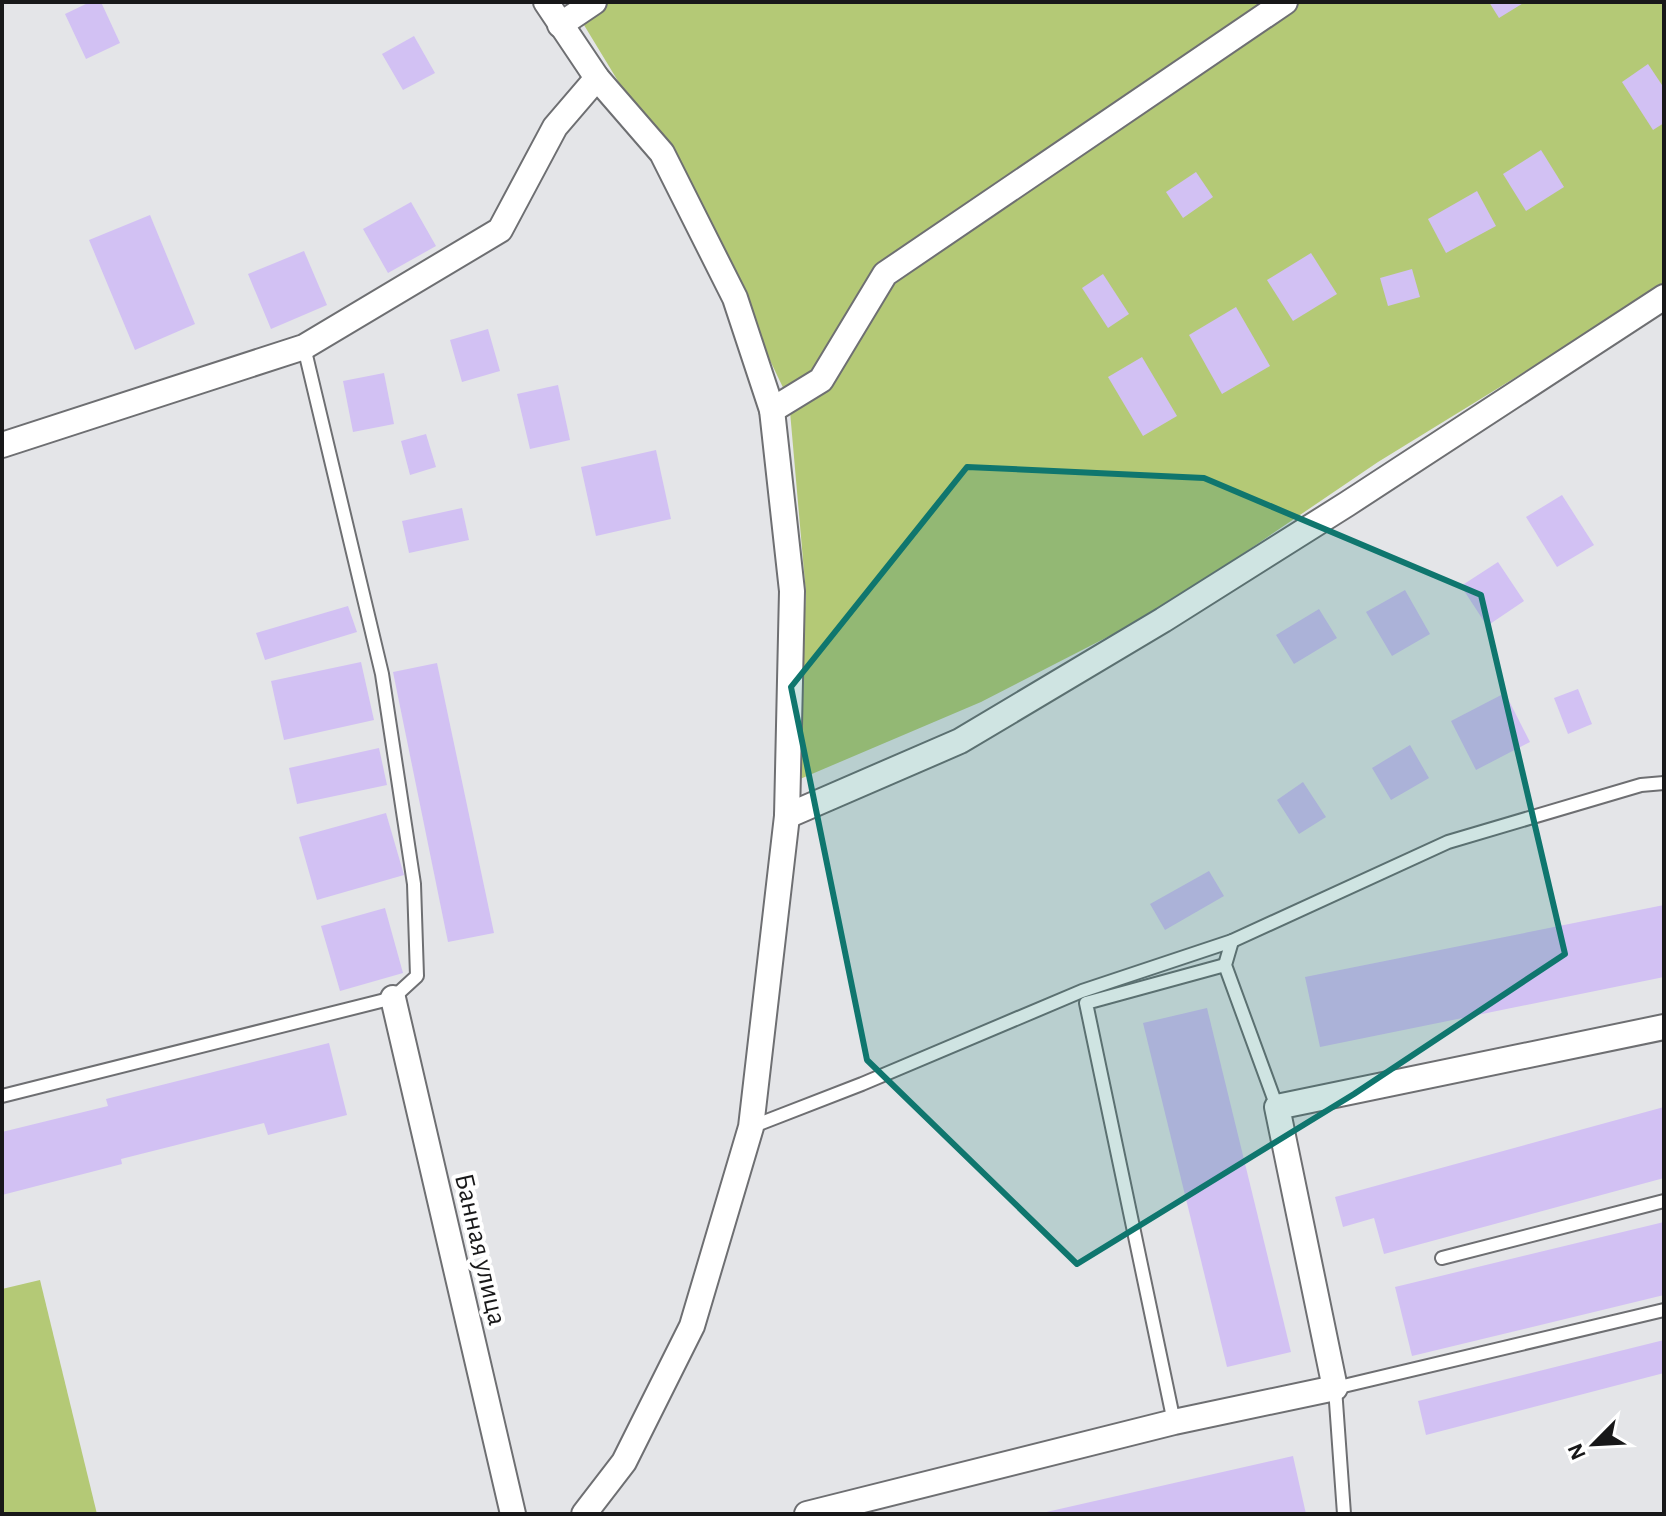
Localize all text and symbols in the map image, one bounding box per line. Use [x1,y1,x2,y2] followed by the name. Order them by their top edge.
[449,1171,511,1328] street label: Банная улица
[1554,1404,1634,1484] north arrow
[1563,1440,1590,1463] text: N

